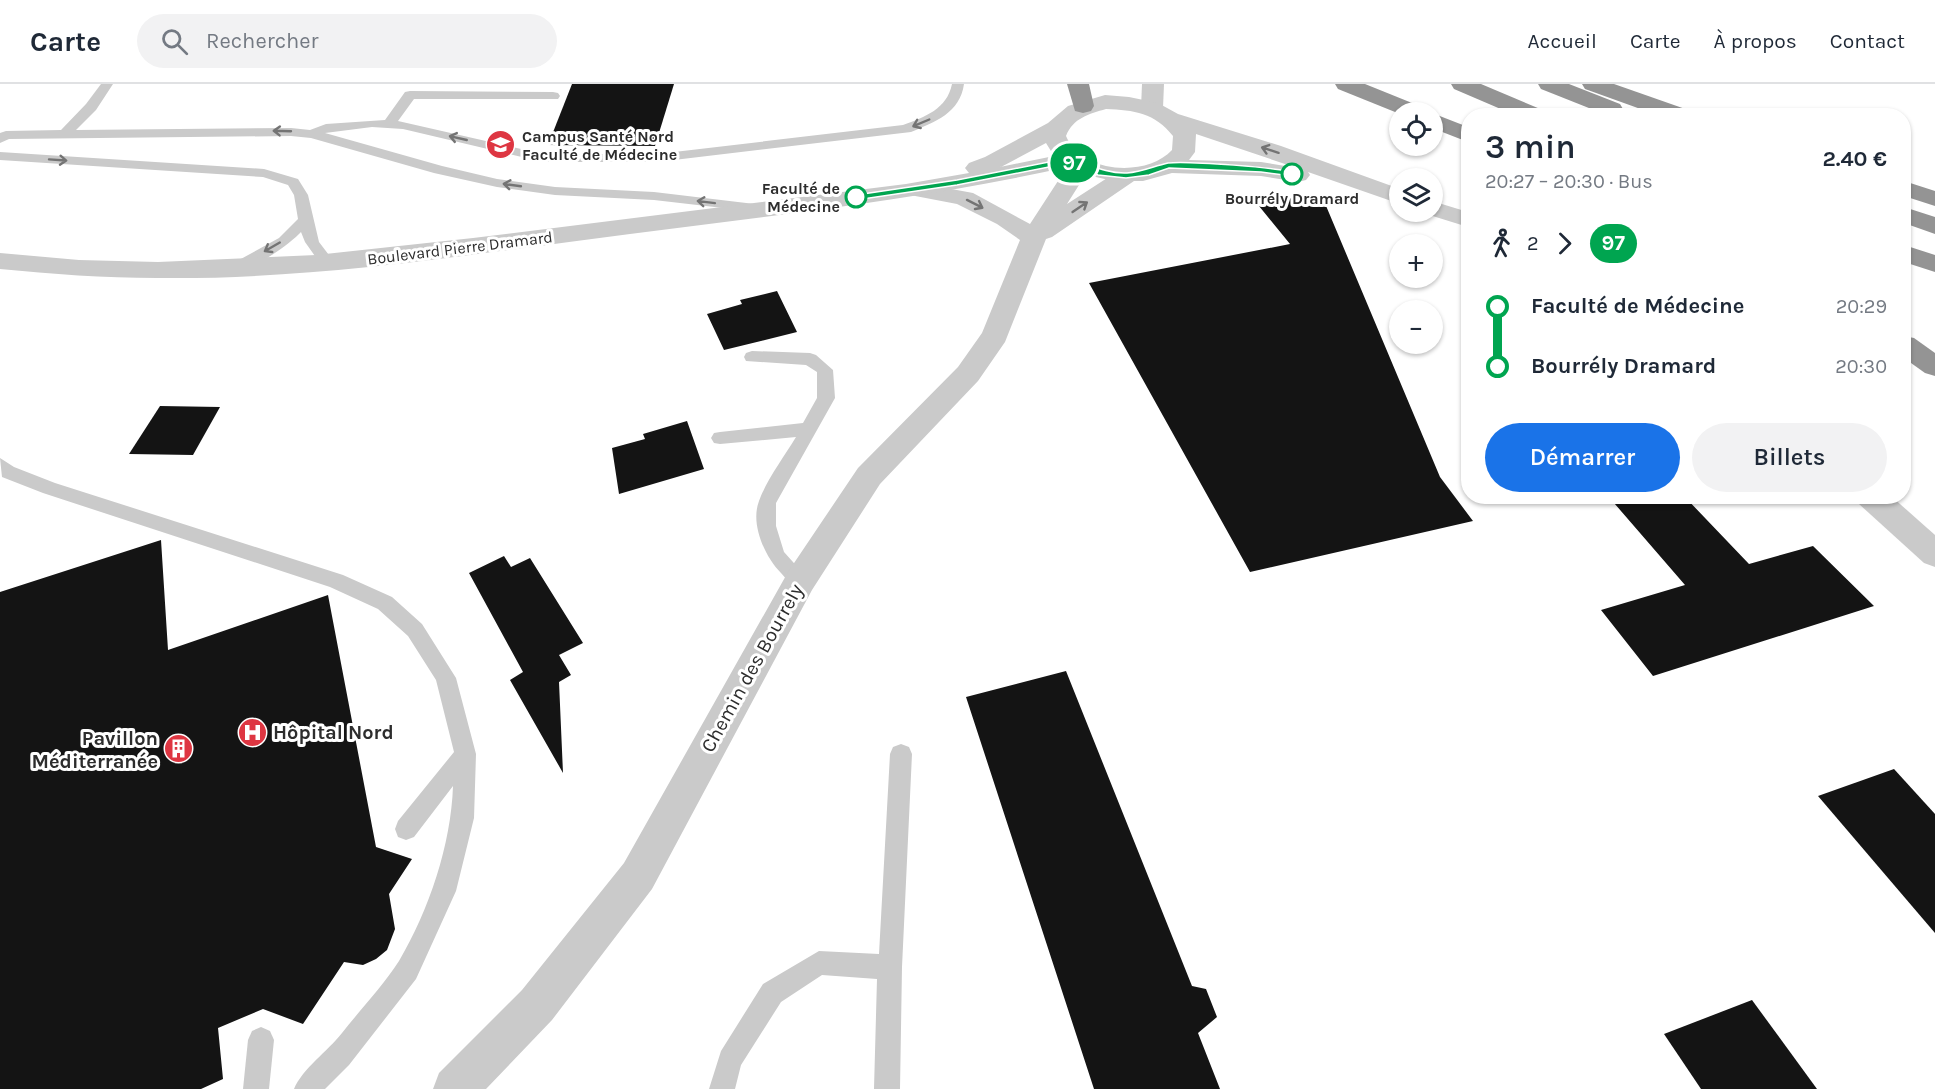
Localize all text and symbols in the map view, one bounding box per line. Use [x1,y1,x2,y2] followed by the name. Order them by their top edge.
[137,14,557,68] search box
[30,25,101,58] text: Carte
[158,25,191,58] icon: search
[206,28,319,54] text: Rechercher
[1528,29,1597,53] text: Accueil
[1630,29,1681,53] text: Carte
[1714,29,1797,53] text: À propos
[1830,29,1905,53] text: Contact
[1389,102,1443,354] map controls
[1389,102,1443,156] button: locate
[912,118,931,129] one-way arrow
[272,126,292,137] one-way arrow
[522,127,677,164] place label: Campus Santé Nord Faculté de Médecine
[1485,128,1576,166] text: 3 min
[485,129,517,161] school or university icon: Campus Santé Nord Faculté de Médecine
[449,131,468,143] one-way arrow
[1047,144,1101,182] line badge: 97
[1261,144,1280,155] one-way arrow
[1822,146,1887,172] text: 2.40 €
[1062,151,1086,175] text: 97
[48,155,68,166] one-way arrow
[1281,163,1303,185] marker: Bourrély Dramard
[1389,168,1443,222] button: layers
[1485,170,1653,193] text: 20:27 – 20:30 · Bus
[503,179,522,190] one-way arrow
[762,179,840,216] place label: Faculté de Médecine
[845,186,867,208] marker: Faculté de Médecine
[1225,189,1359,208] place label: Bourrély Dramard
[697,196,716,207] one-way arrow
[966,198,983,210] one-way arrow
[1071,201,1088,213] one-way arrow
[366,227,554,269] street label: Boulevard Pierre Dramard
[1485,227,1518,260] icon: walk
[1548,227,1581,260] icon: forward
[1602,231,1625,255] text: 97
[1527,232,1539,255] text: 2
[1389,234,1443,288] button: +
[264,242,282,253] one-way arrow
[1531,293,1744,319] text: Faculté de Médecine
[1836,295,1887,318] text: 20:29
[1389,300,1443,354] button: −
[1531,353,1716,379] text: Bourrély Dramard
[1835,355,1887,378] text: 20:30
[1485,423,1680,492] button: Démarrer
[1692,423,1887,492] button: Billets
[696,580,808,756] street label: Chemin des Bourrely
[236,716,268,748] hospital icon: Hôpital Nord
[273,721,394,744] place label: Hôpital Nord
[32,727,158,773] place label: Pavillon Méditerranée
[163,733,195,765] building icon: Pavillon Méditerranée

